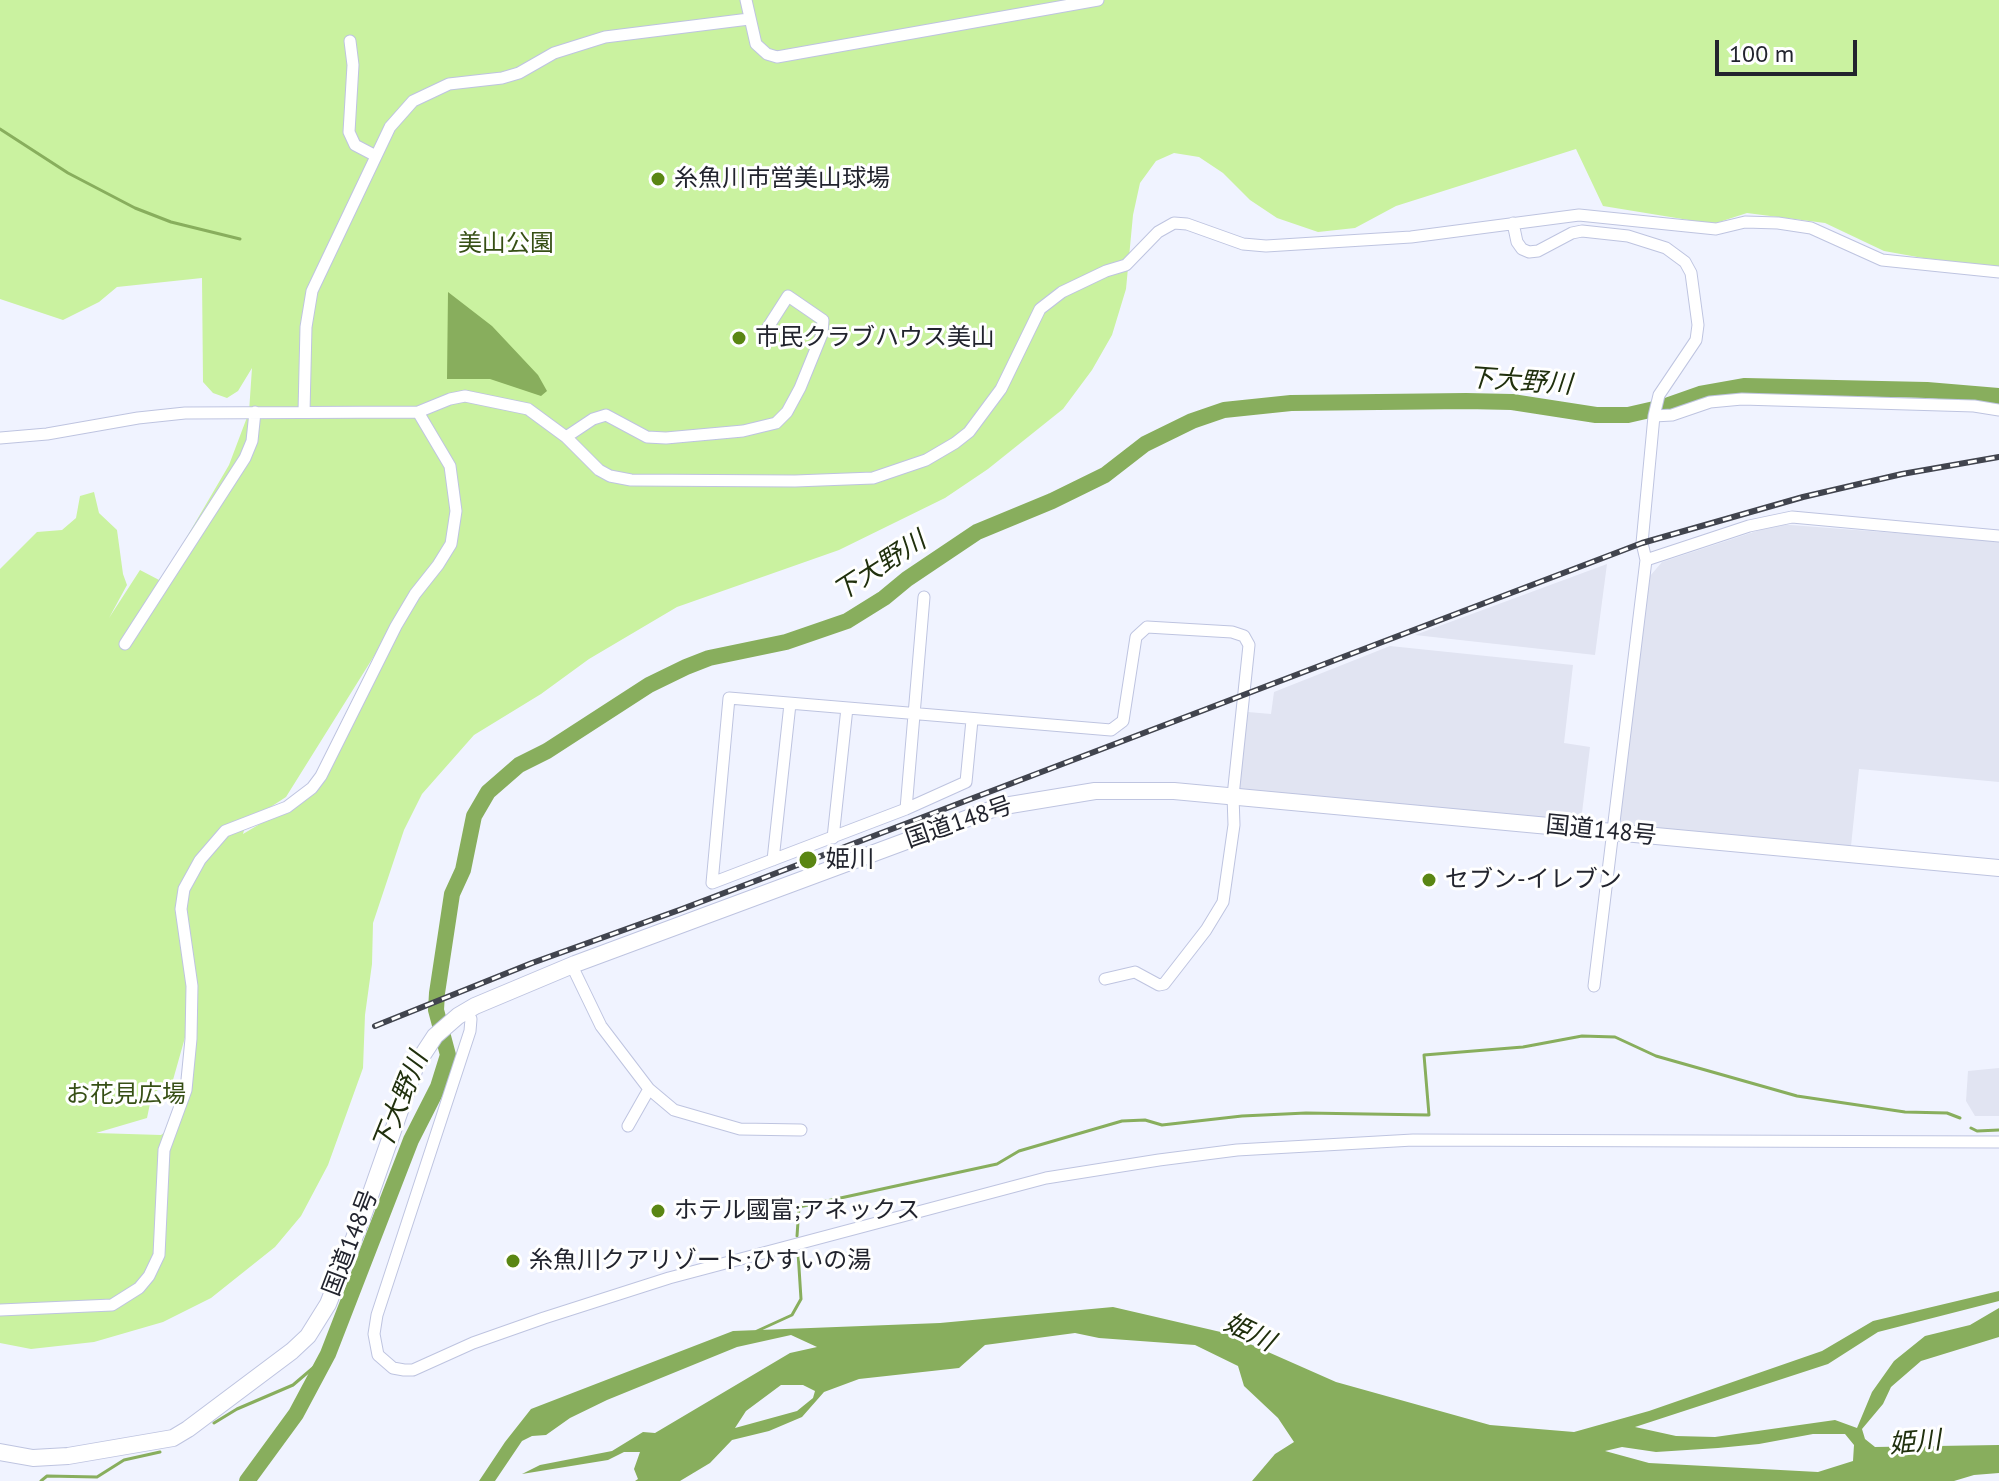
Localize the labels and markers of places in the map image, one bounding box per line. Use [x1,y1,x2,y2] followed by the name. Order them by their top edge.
[674,165,890,193] place label: 糸魚川市営美山球場
[649,170,667,188] marker: 糸魚川市営美山球場
[755,324,995,352] place label: 市民クラブハウス美山
[730,329,748,347] marker: 市民クラブハウス美山
[826,846,874,874] place label: 姫川
[797,849,819,871] marker: 姫川
[1445,866,1622,894] place label: セブン-イレブン
[1420,871,1438,889] marker: セブン-イレブン
[674,1197,920,1225] place label: ホテル國富;アネックス
[649,1202,667,1220] marker: ホテル國富;アネックス
[529,1247,871,1275] place label: 糸魚川クアリゾート;ひすいの湯
[504,1252,522,1270] marker: 糸魚川クアリゾート;ひすいの湯

